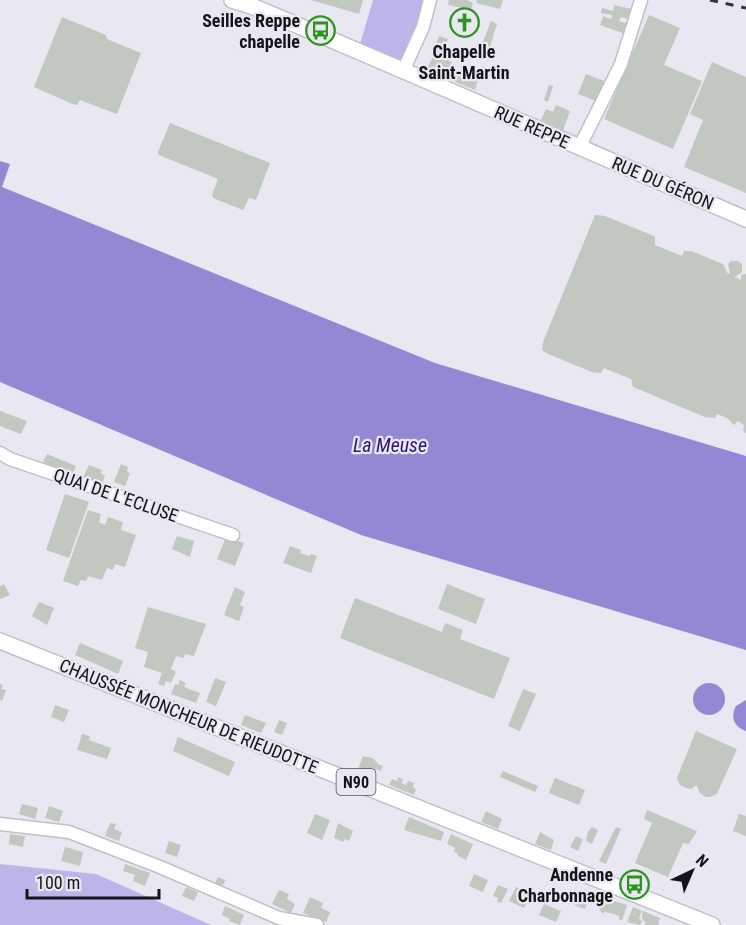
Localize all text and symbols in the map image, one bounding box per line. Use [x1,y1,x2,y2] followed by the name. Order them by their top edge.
[448,6,480,38] church icon: Chapelle Saint-Martin
[202,10,300,52] place label: Seilles Reppe chapelle
[305,14,337,46] bus stop icon: Seilles Reppe chapelle
[418,41,510,83] place label: Chapelle Saint-Martin
[491,101,573,153] street label: RUE REPPE
[609,152,717,214] street label: RUE DU GÉRON
[353,433,427,457] water label: La Meuse
[51,464,181,526] street label: QUAI DE L'ECLUSE
[56,654,322,778] street label: CHAUSSÉE MONCHEUR DE RIEUDOTTE
[336,769,376,795] road number: N90
[662,841,722,901] north arrow
[692,850,712,871] text: N
[27,862,159,900] scale bar
[518,864,613,906] place label: Andenne Charbonnage
[618,868,650,900] bus stop icon: Andenne Charbonnage
[36,872,80,893] text: 100 m

